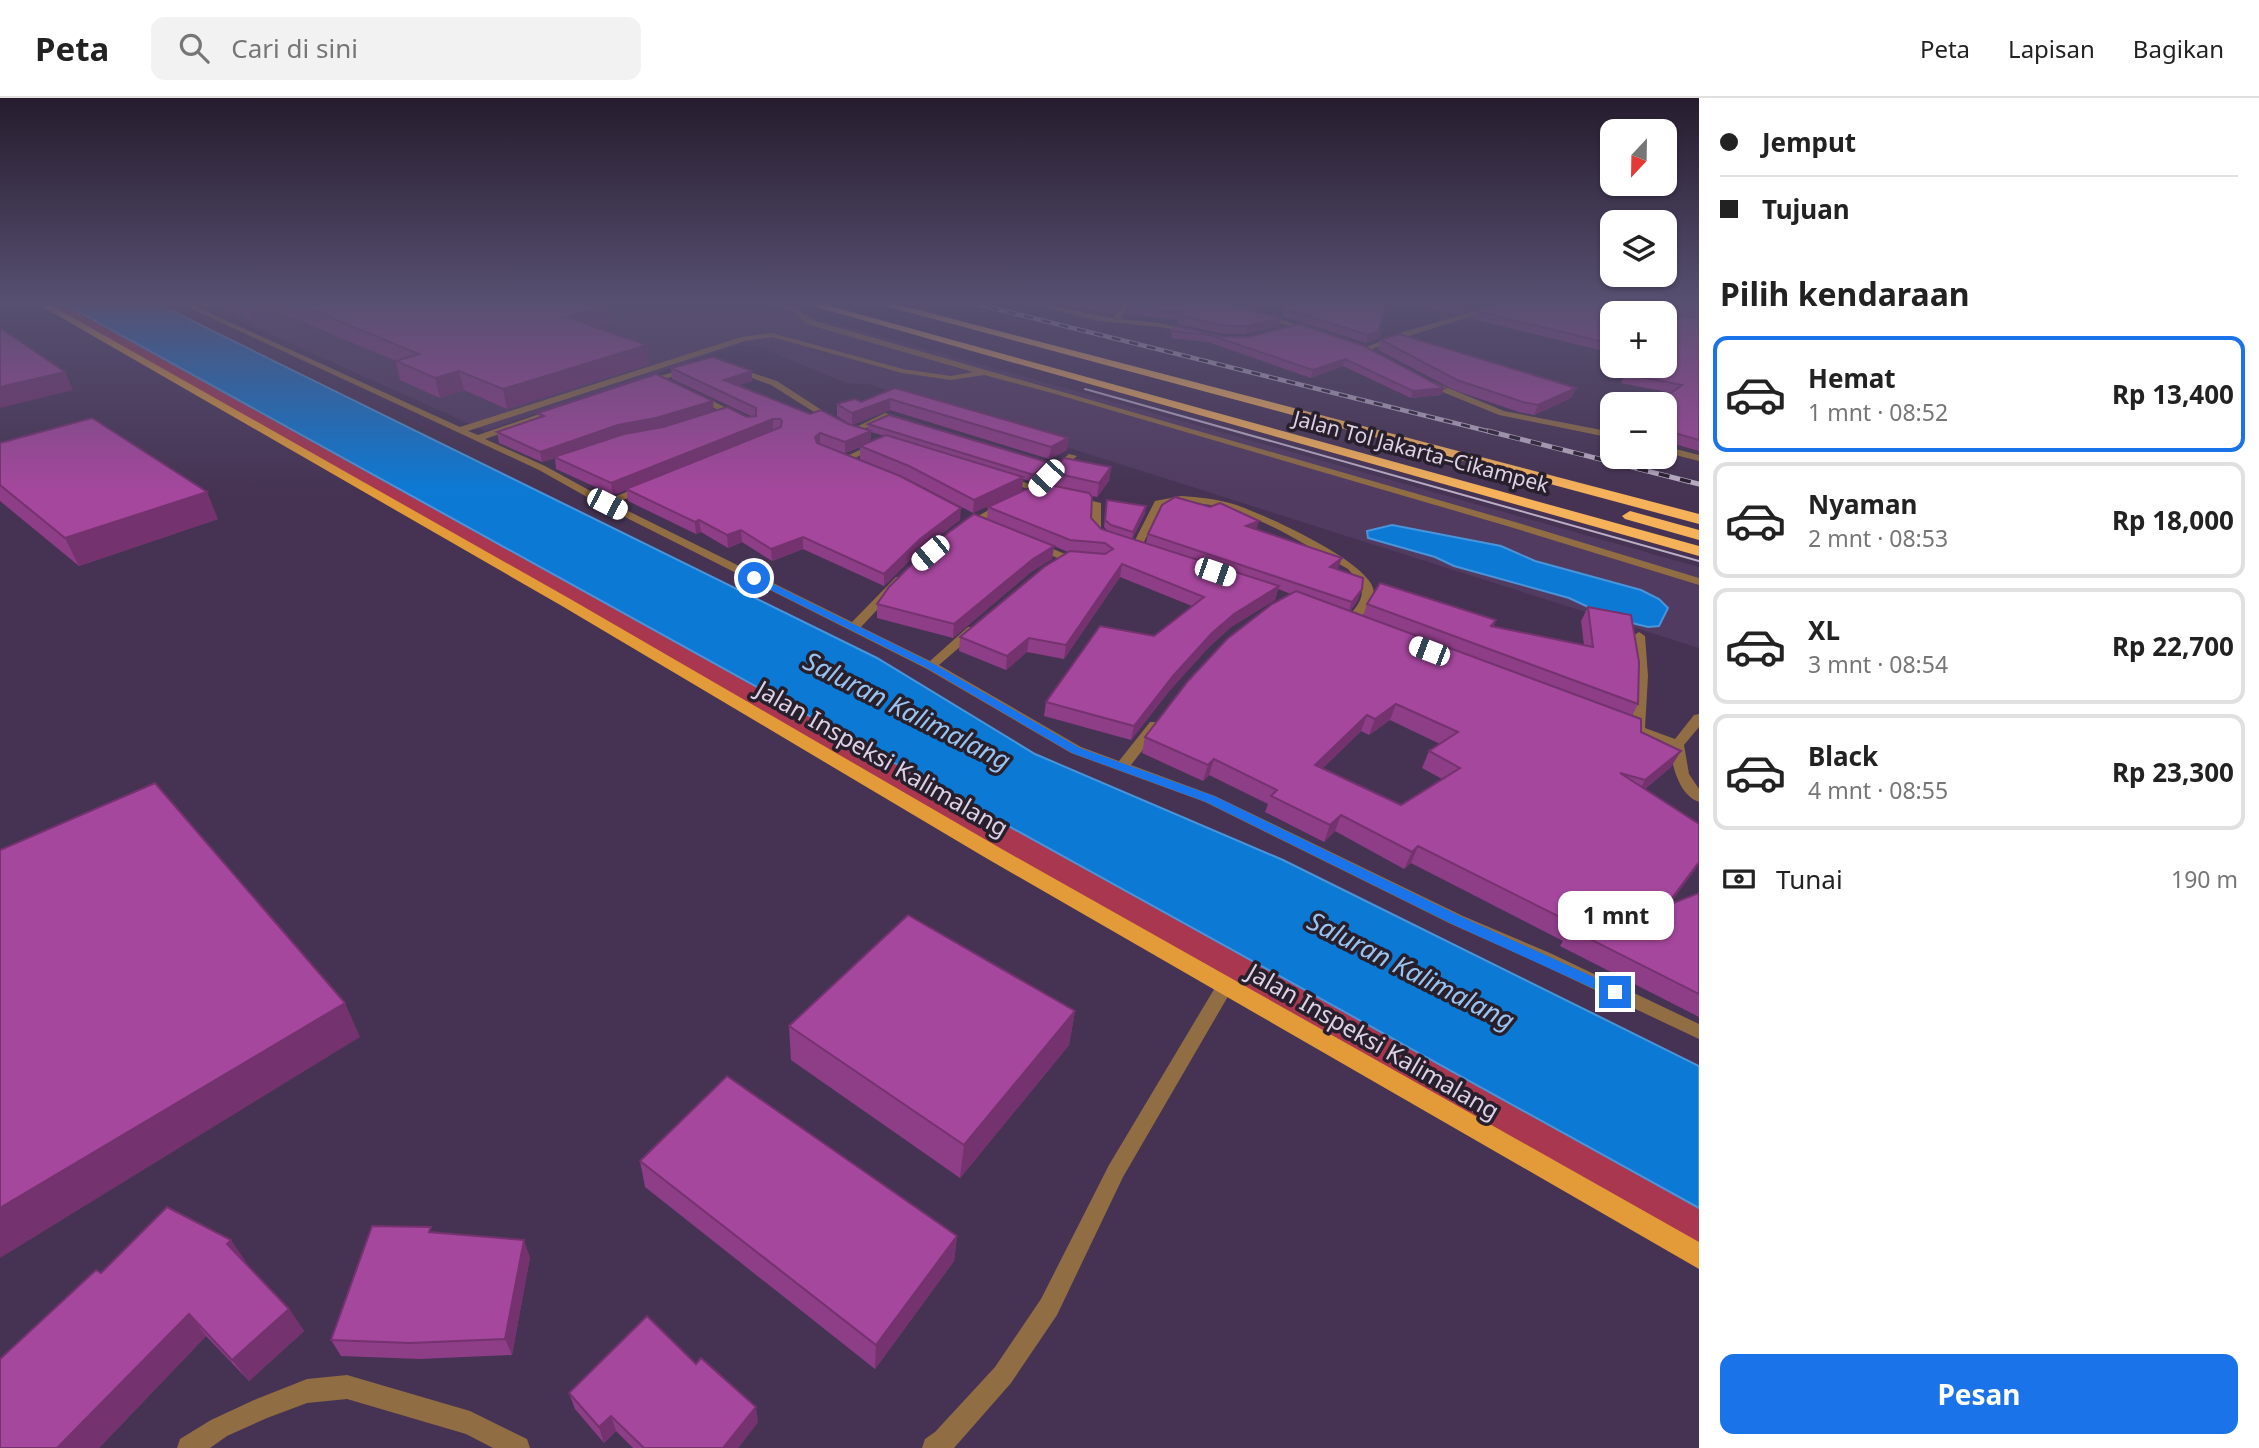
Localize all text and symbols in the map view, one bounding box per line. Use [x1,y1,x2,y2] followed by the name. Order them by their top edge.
[151,17,641,80] search box
[35,26,109,71] text: Peta
[175,29,213,67] icon: search
[231,30,358,66] text: Cari di sini
[1920,32,1970,65] text: Peta
[2008,32,2095,65] text: Lapisan
[2133,32,2224,65] text: Bagikan
[1600,119,1676,196] north arrow
[1600,119,1677,469] map controls
[1762,124,1856,160] text: Jemput
[1762,191,1850,227] text: Tujuan
[1600,210,1677,287] button: layers
[1720,272,1970,315] text: Pilih kendaraan
[1600,301,1677,378] button: +
[1808,360,1896,396] text: Hemat
[1724,363,1787,426] icon: car
[2112,376,2234,412] text: Rp 13,400
[1600,392,1677,469] button: −
[1808,396,1948,428] text: 1 mnt · 08:52
[1289,403,1553,499] street label: Jalan Tol Jakarta–Cikampek
[1024,455,1069,501] car
[584,485,631,523] car
[1808,486,1917,522] text: Nyaman
[1724,489,1787,552] icon: car
[2112,502,2234,538] text: Rp 18,000
[1808,522,1948,554] text: 2 mnt · 08:53
[908,531,953,575] car
[1192,555,1239,589] car
[738,562,770,594] route start
[1808,612,1840,648] text: XL
[1724,615,1787,678] icon: car
[2112,628,2234,664] text: Rp 22,700
[1406,634,1453,668] car
[798,642,1017,778] water label: Saluran Kalimalang
[1808,648,1948,680] text: 3 mnt · 08:54
[749,671,1015,844] street label: Jalan Inspeksi Kalimalang
[1808,738,1878,774] text: Black
[1724,741,1787,804] icon: car
[2112,754,2234,790] text: Rp 23,300
[1808,774,1948,806] text: 4 mnt · 08:55
[1720,860,1758,898] icon: cash
[1776,861,1843,897] text: Tunai
[2171,863,2238,895] text: 190 m
[1557,890,1673,940] callout: 1 mnt
[1583,899,1649,931] text: 1 mnt
[1302,902,1521,1038] water label: Saluran Kalimalang
[1240,954,1506,1127] street label: Jalan Inspeksi Kalimalang
[1599,976,1631,1008] route end
[1720,1354,2238,1434] button: Pesan

